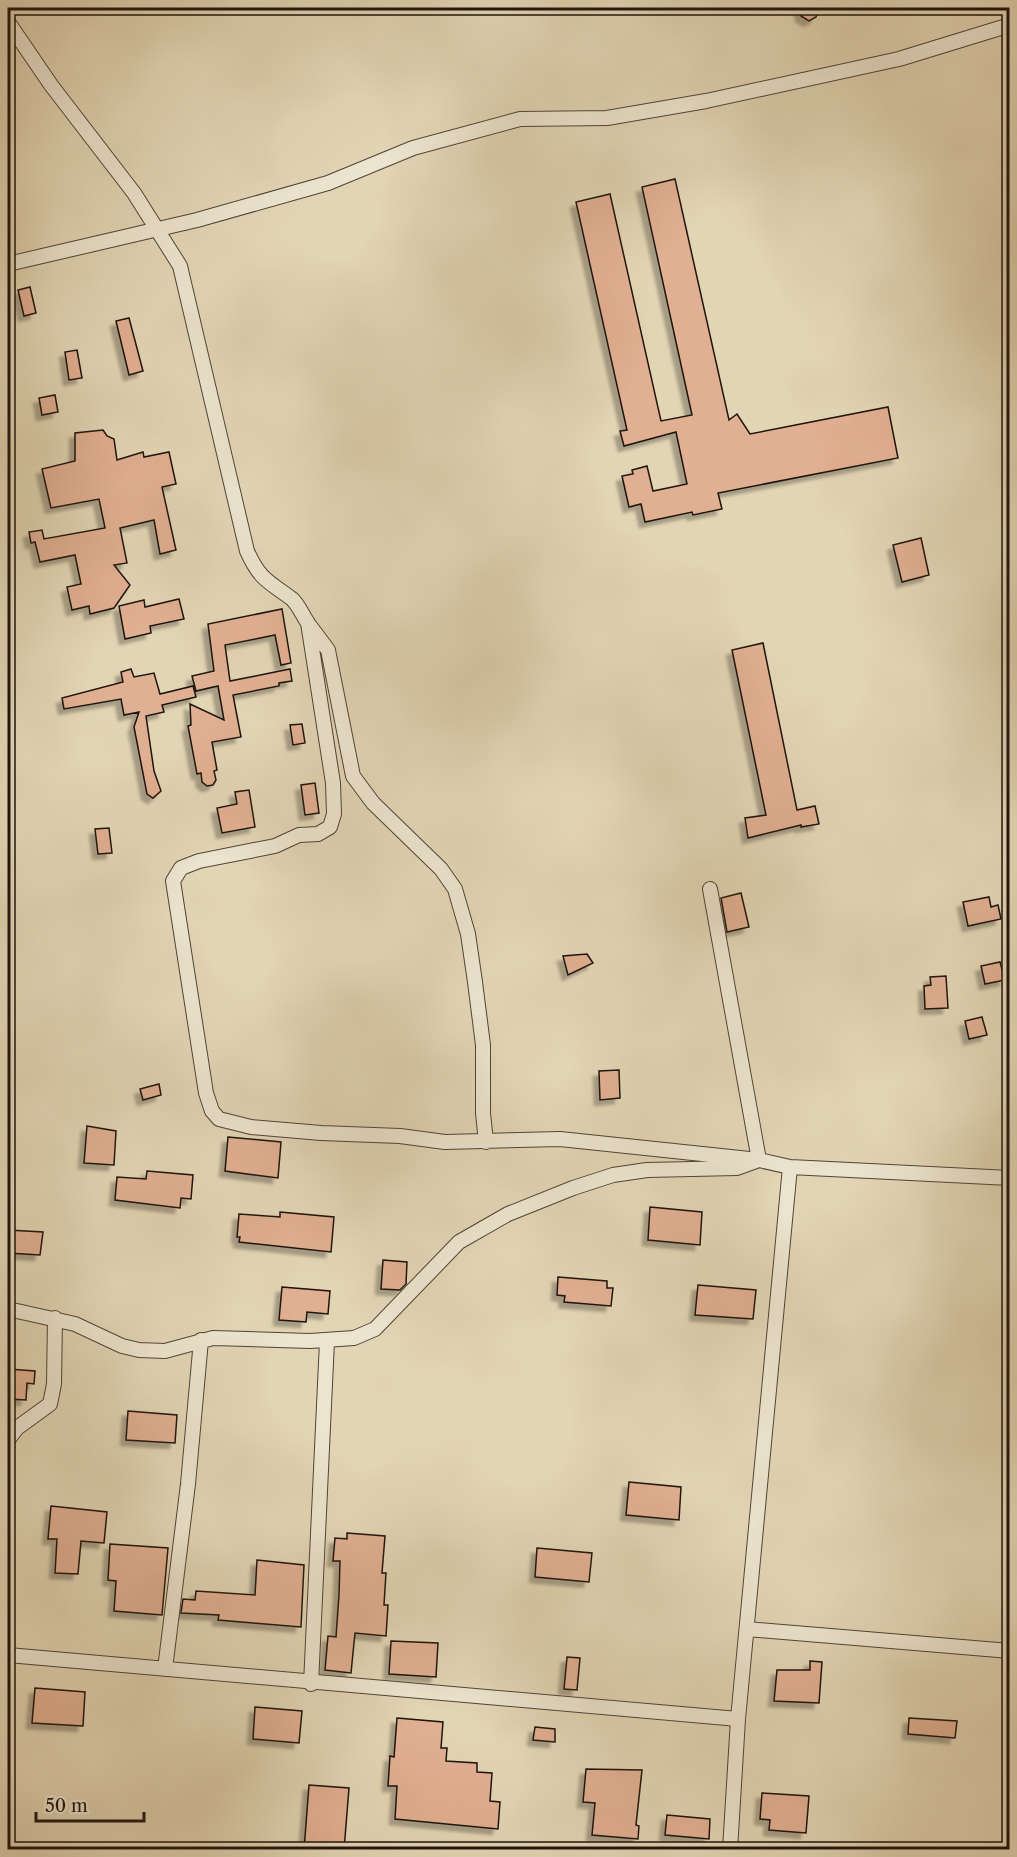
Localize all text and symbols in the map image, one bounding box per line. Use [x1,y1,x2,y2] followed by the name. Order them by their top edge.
[36,1785,144,1823] scale bar
[45,1795,88,1817] text: 50 m

